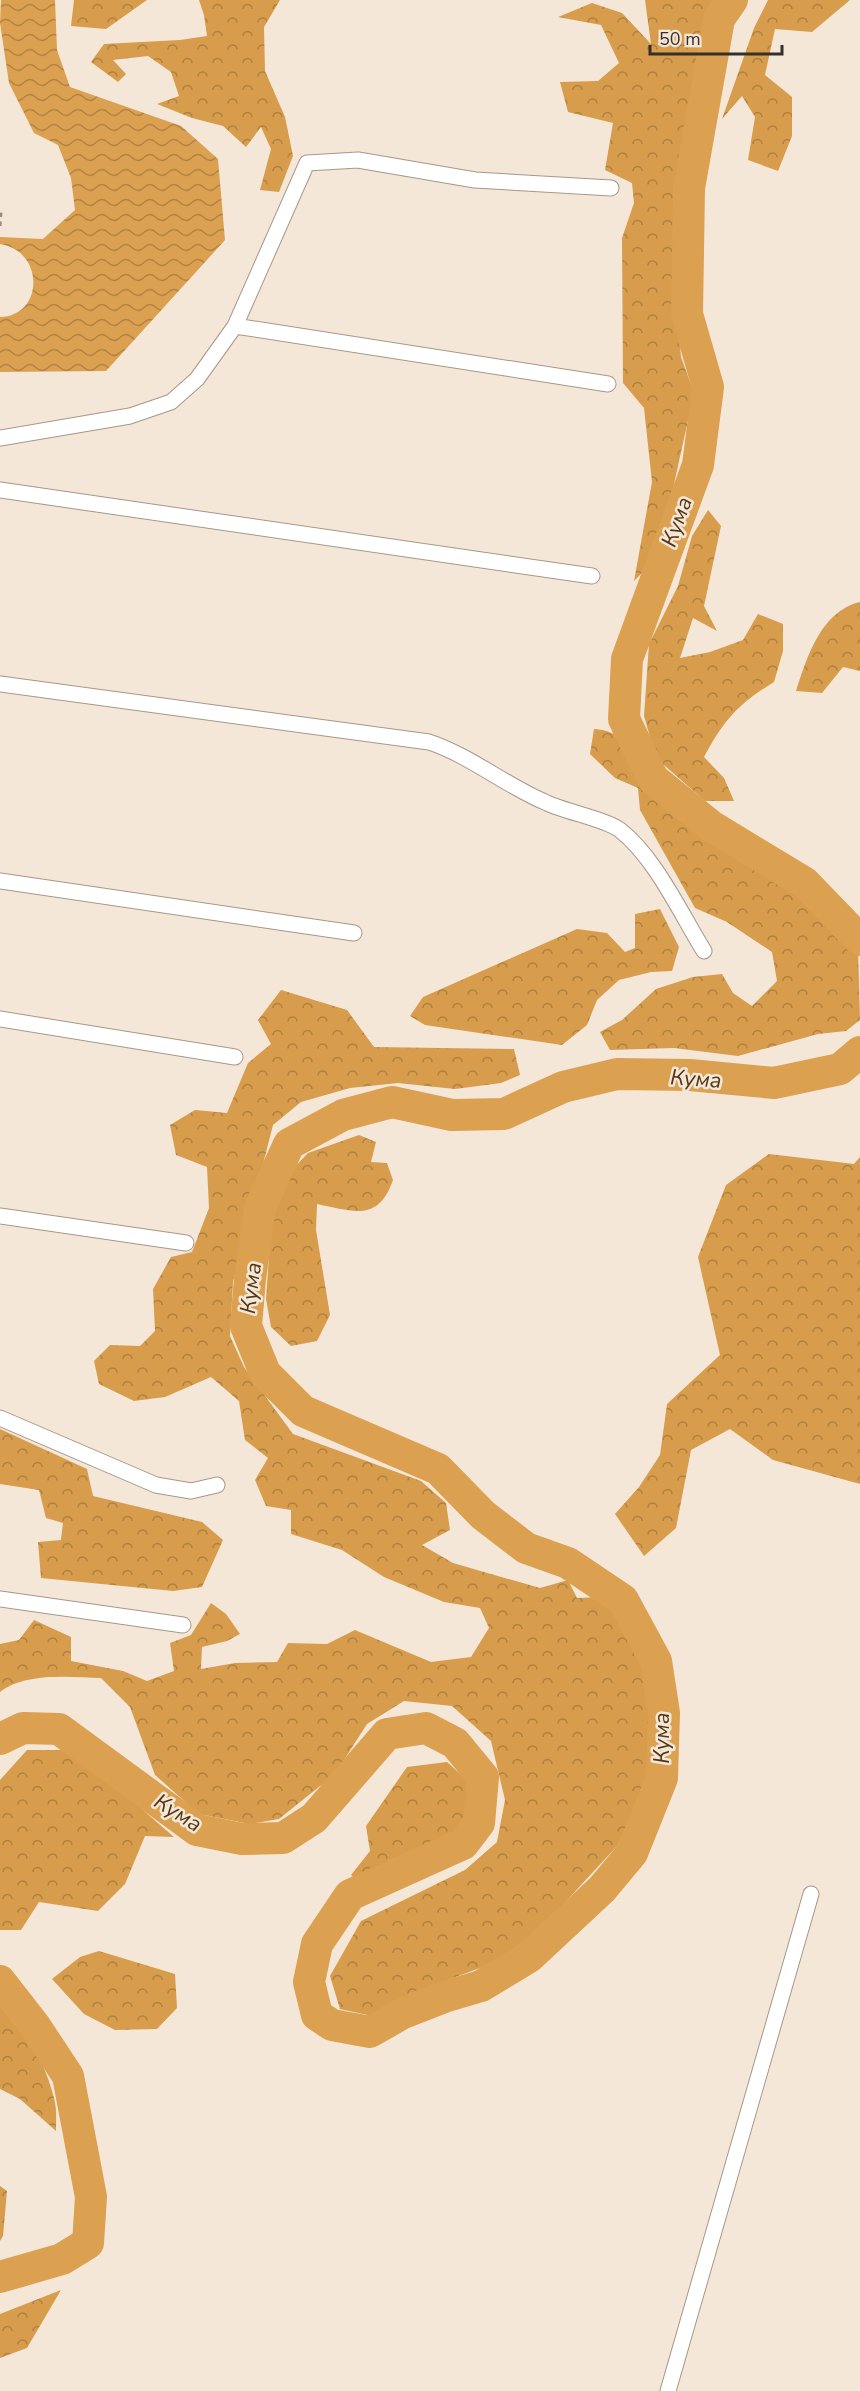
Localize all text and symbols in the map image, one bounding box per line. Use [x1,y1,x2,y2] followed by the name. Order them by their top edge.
[650,18,782,56] scale bar
[659,27,701,51] text: 50 m
[654,493,700,551] water label: Кума
[669,1062,723,1096] water label: Кума
[233,1261,269,1315] water label: Кума
[647,1712,677,1764] water label: Кума
[148,1787,208,1839] water label: Кума

